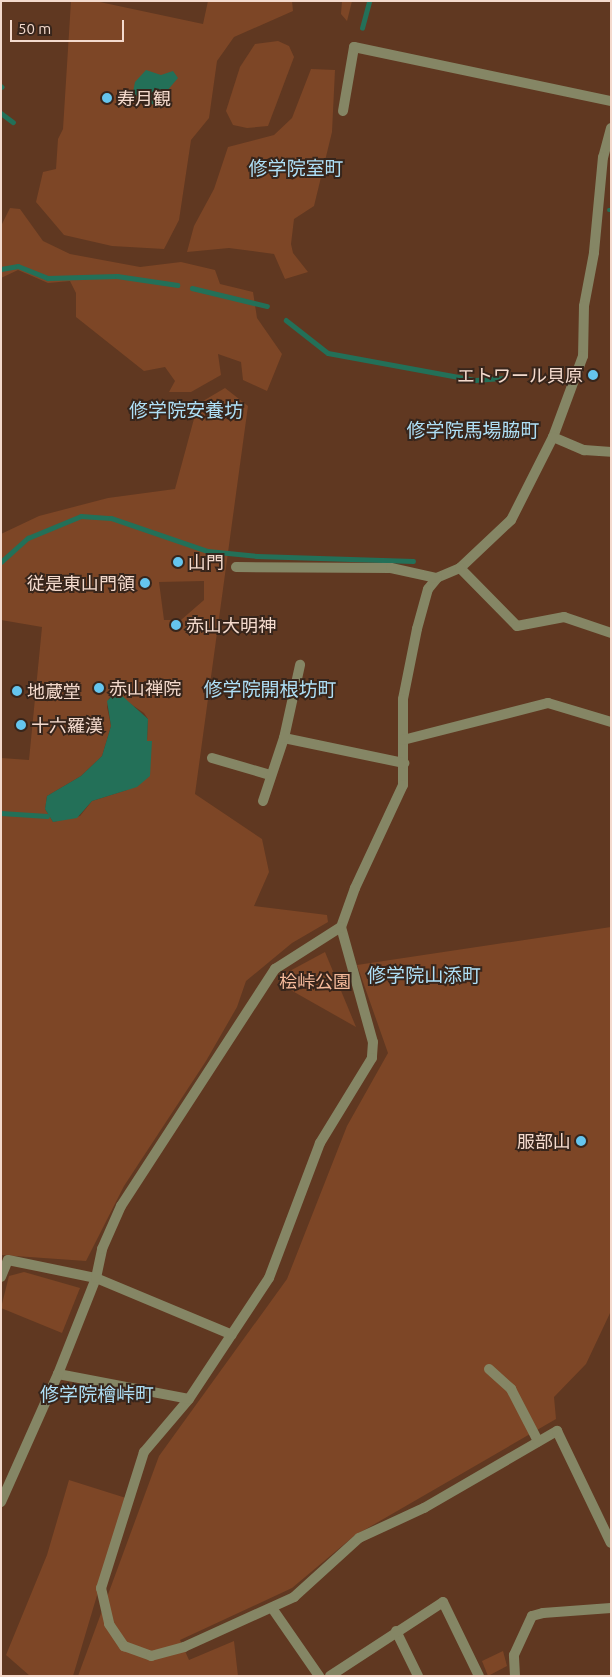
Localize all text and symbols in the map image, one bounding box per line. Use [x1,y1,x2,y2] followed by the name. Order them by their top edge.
[12,10,126,42] scale bar
[18,20,51,37] text: 50 m
[117,87,171,109] place label: 寿月観
[101,92,113,104] marker: 寿月観
[249,158,343,180] district label: 修学院室町
[457,364,583,386] place label: エトワール貝原
[587,369,599,381] marker: エトワール貝原
[129,400,243,422] district label: 修学院安養坊
[407,420,539,442] district label: 修学院馬場脇町
[188,551,224,573] place label: 山門
[172,556,184,568] marker: 山門
[27,572,135,594] place label: 従是東山門領
[139,577,151,589] marker: 従是東山門領
[186,614,276,636] place label: 赤山大明神
[170,619,182,631] marker: 赤山大明神
[109,677,181,699] place label: 赤山禅院
[204,679,336,701] district label: 修学院開根坊町
[27,680,81,702] place label: 地蔵堂
[93,682,105,694] marker: 赤山禅院
[11,685,23,697] marker: 地蔵堂
[31,714,103,736] place label: 十六羅漢
[15,719,27,731] marker: 十六羅漢
[367,965,481,987] district label: 修学院山添町
[279,970,351,992] park label: 桧峠公園
[517,1130,571,1152] place label: 服部山
[575,1135,587,1147] marker: 服部山
[40,1384,154,1406] district label: 修学院檜峠町

